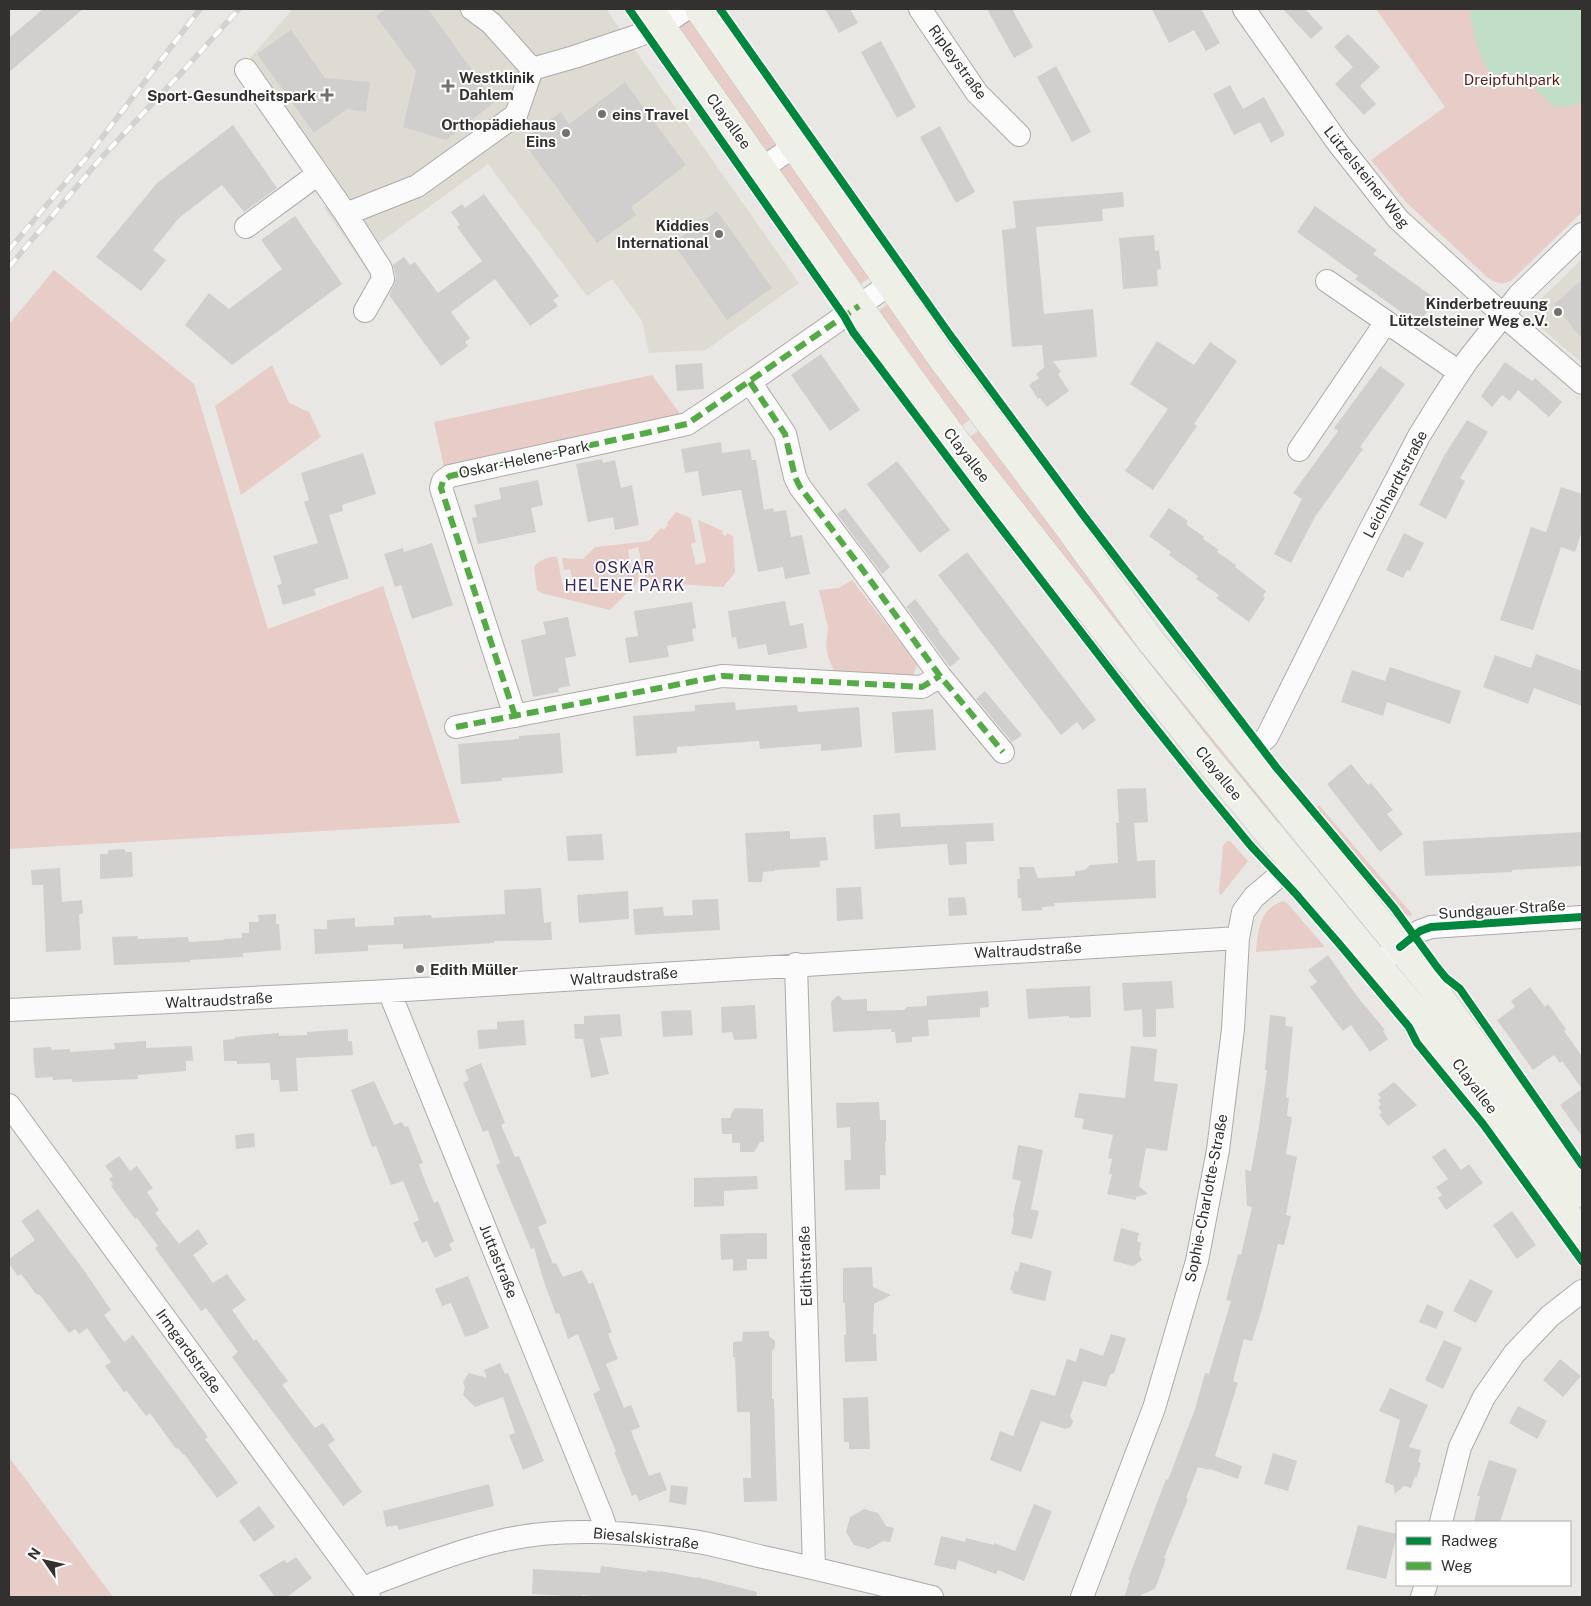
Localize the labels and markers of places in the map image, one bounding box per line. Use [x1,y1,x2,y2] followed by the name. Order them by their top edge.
[459,69,535,103] place label: Westklinik Dahlem
[441,79,455,93] marker: Westklinik Dahlem
[147,87,316,104] place label: Sport-Gesundheitspark
[320,88,334,102] marker: Sport-Gesundheitspark
[612,106,689,123] place label: eins Travel
[596,108,608,120] marker: eins Travel
[441,116,556,150] place label: Orthopädiehaus Eins
[560,127,572,139] marker: Orthopädiehaus Eins
[617,217,709,251] place label: Kiddies International
[713,228,725,240] marker: Kiddies International
[1389,295,1549,329] place label: Kinderbetreuung Lützelsteiner Weg e.V.
[1552,306,1564,318] marker: Kinderbetreuung Lützelsteiner Weg e.V.
[430,961,518,978] place label: Edith Müller
[414,963,426,975] marker: Edith Müller

